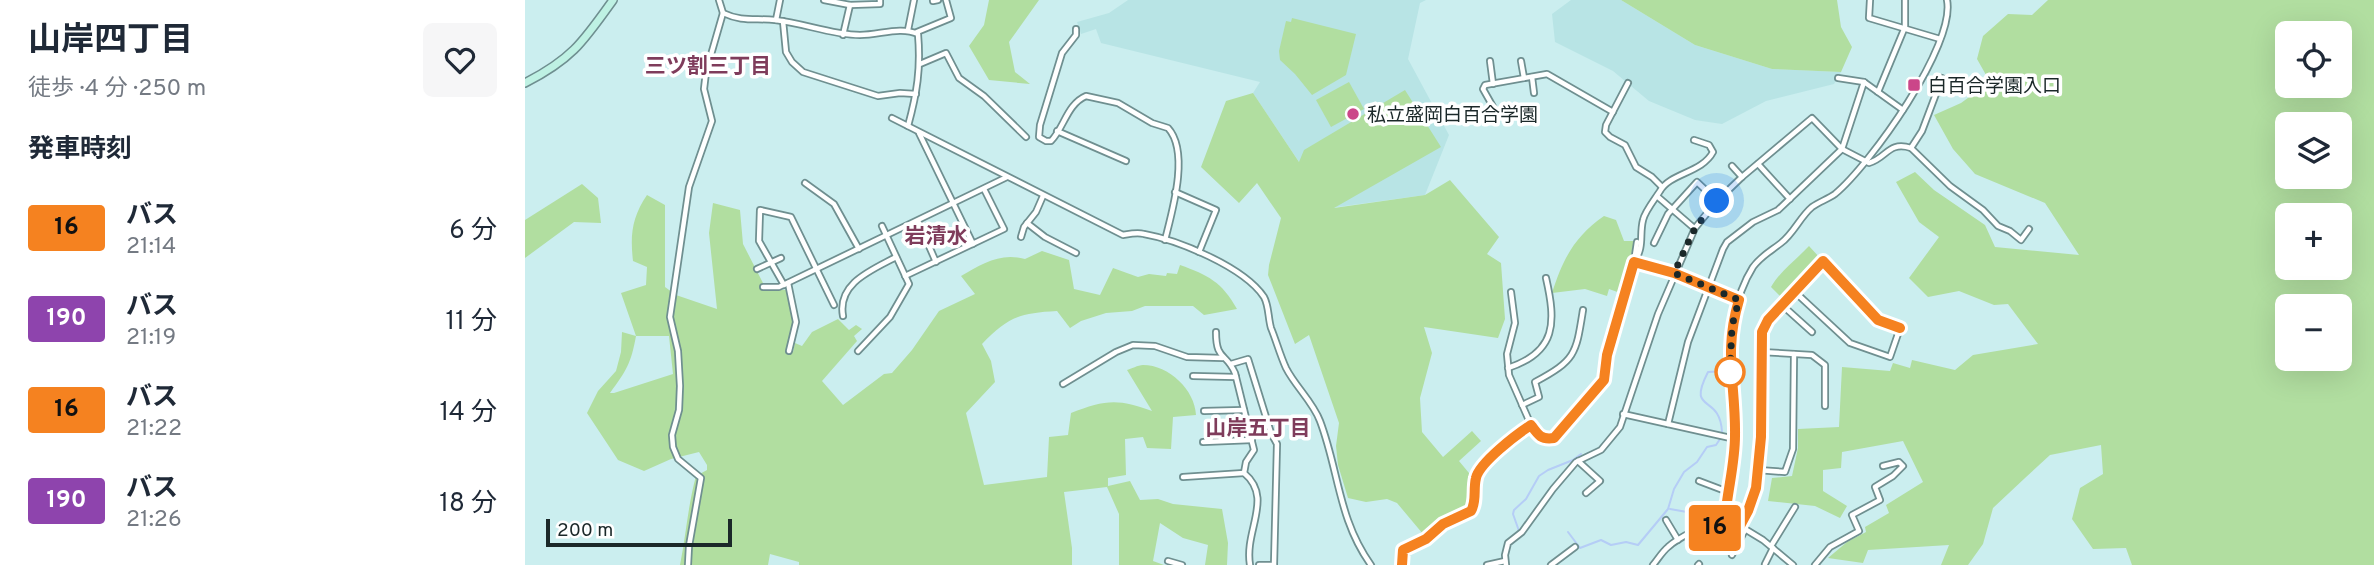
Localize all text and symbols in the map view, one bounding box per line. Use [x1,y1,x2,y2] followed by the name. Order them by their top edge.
[28,21,193,63] text: 山岸四丁目
[2275,21,2352,371] map controls
[2275,21,2352,98] button: locate
[423,23,497,97] button: heart
[645,54,771,81] district label: 三ツ割三丁目
[28,75,206,104] text: 徒歩 · 4 分 · 250 m
[1928,75,2061,99] place label: 白百合学園入口
[1906,77,1922,93] marker: 白百合学園入口
[1367,104,1538,128] place label: 私立盛岡白百合学園
[1345,106,1361,122] marker: 私立盛岡白百合学園
[2275,112,2352,189] button: layers
[28,134,132,167] text: 発車時刻
[1699,183,1734,218] your location
[126,200,178,233] text: バス
[2275,203,2352,280] button: +
[54,213,79,243] text: 16
[449,215,497,248] text: 6 分
[905,224,968,251] district label: 岩清水
[126,233,176,262] text: 21:14
[126,291,178,324] text: バス
[2275,294,2352,371] button: −
[46,304,87,334] text: 190
[445,306,497,339] text: 11 分
[126,324,176,353] text: 21:19
[1715,357,1745,387] unlabelled marker
[126,382,178,415] text: バス
[54,395,79,425] text: 16
[440,397,497,430] text: 14 分
[126,415,182,444] text: 21:22
[1206,416,1311,443] district label: 山岸五丁目
[126,473,178,506] text: バス
[46,486,87,516] text: 190
[439,488,497,521] text: 18 分
[1683,505,1747,551] line badge: 16
[126,506,182,535] text: 21:26
[1703,513,1727,543] text: 16
[546,516,731,548] scale bar
[557,519,613,543] text: 200 m

